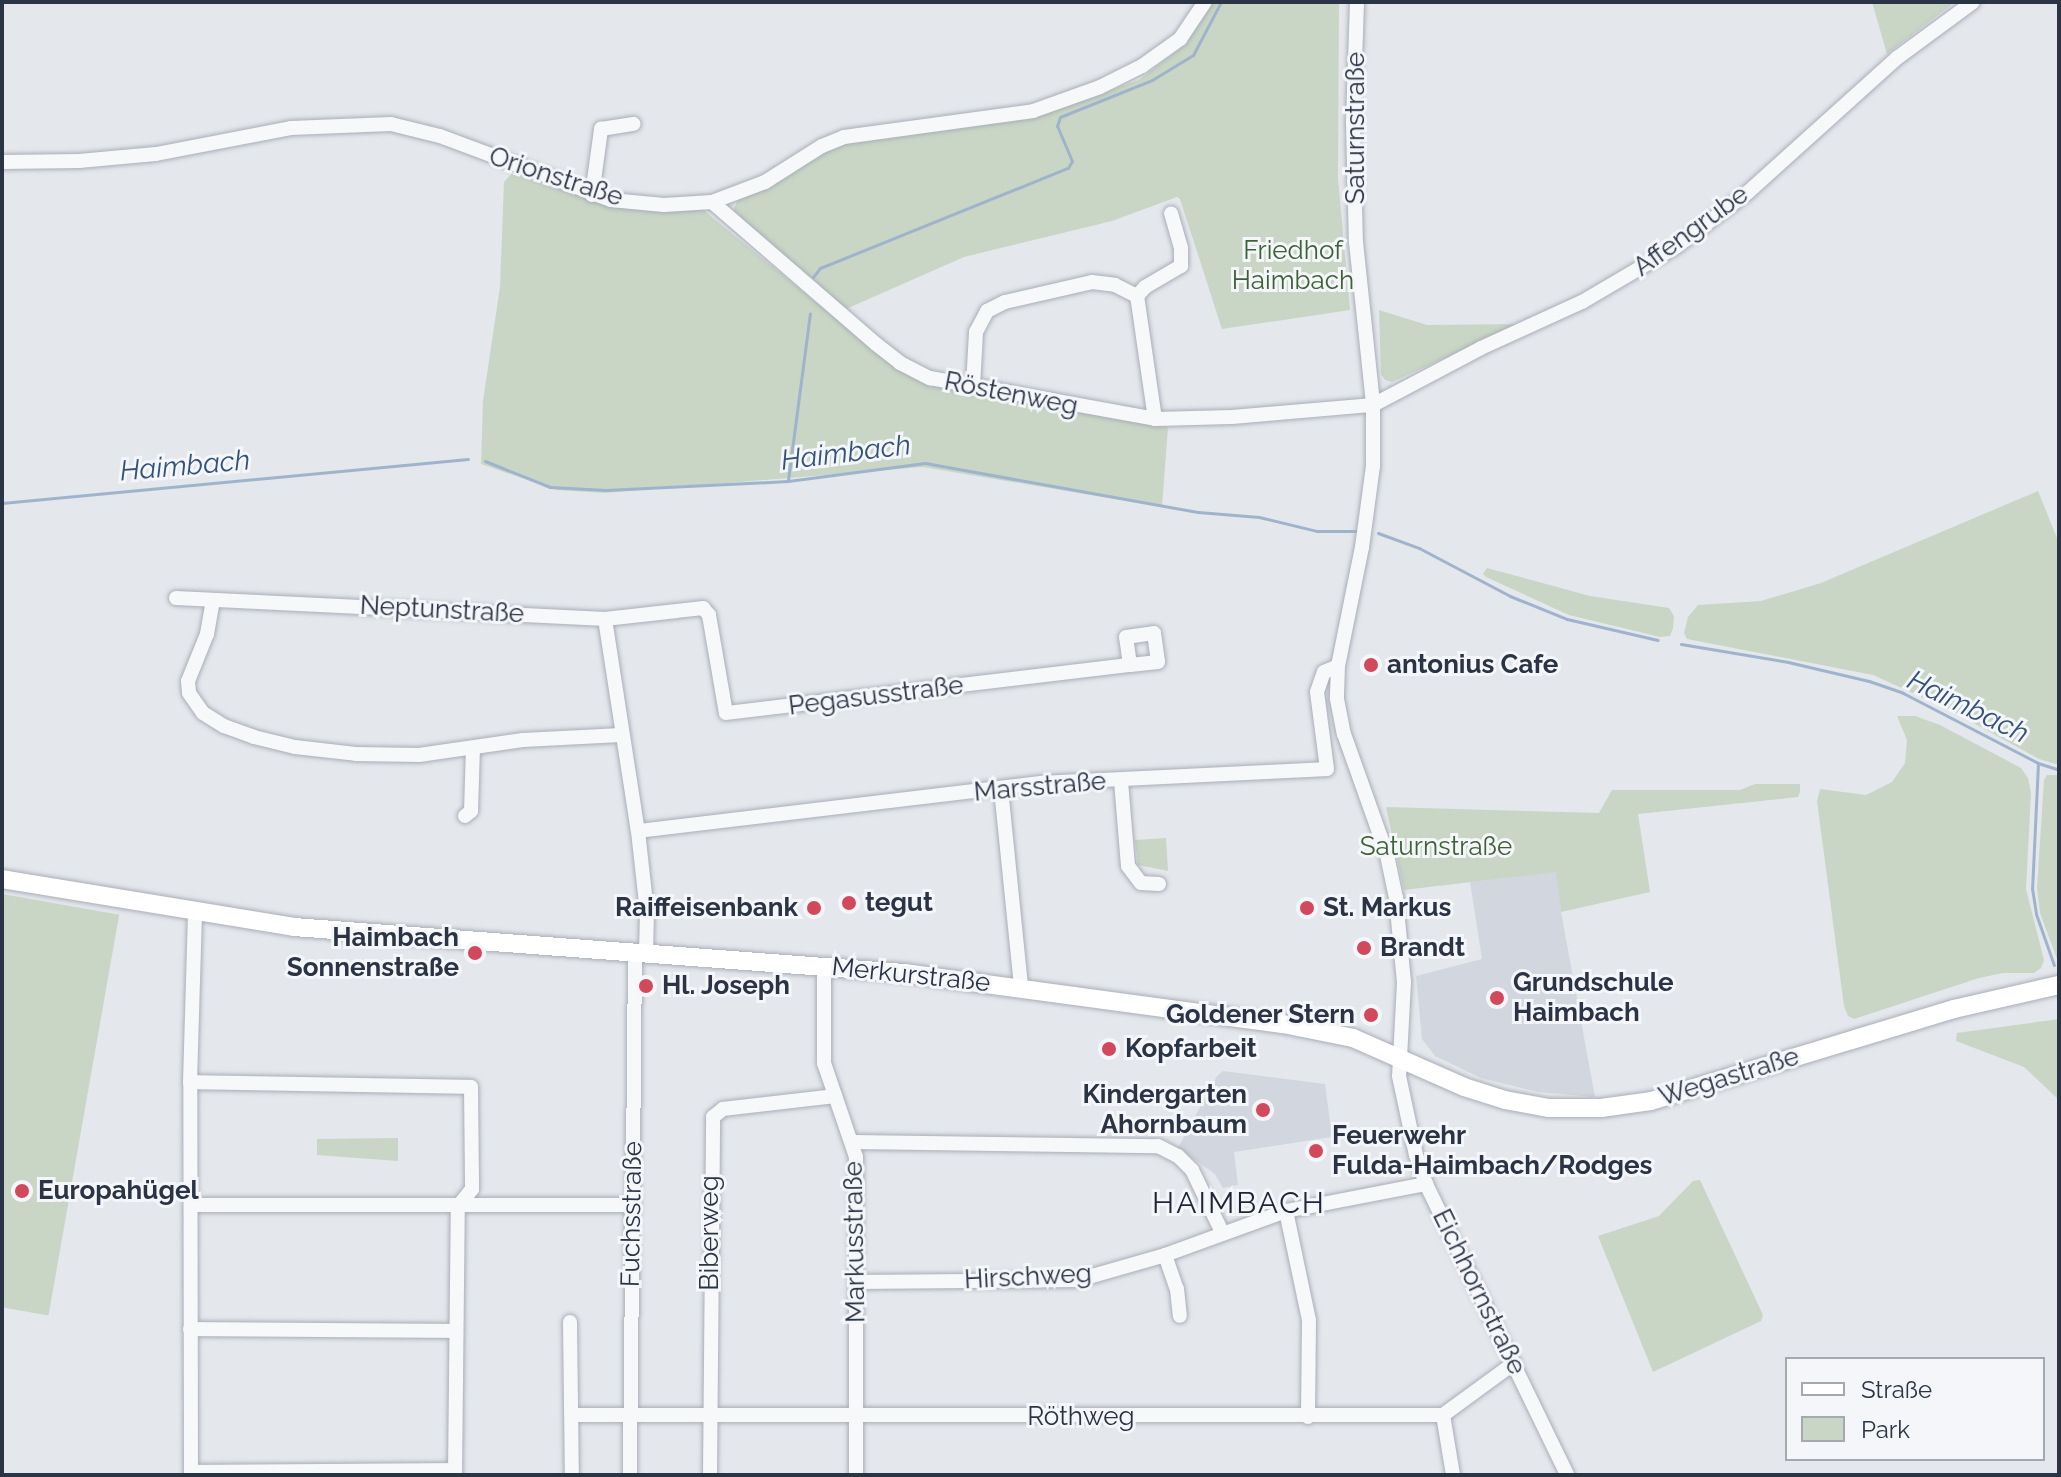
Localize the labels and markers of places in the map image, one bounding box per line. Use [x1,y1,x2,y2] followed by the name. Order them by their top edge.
[1387,649,1558,681] place label: antonius Cafe
[1362,656,1380,674] marker: antonius Cafe
[865,887,933,919] place label: tegut
[615,892,798,924] place label: Raiffeisenbank
[1323,892,1451,924] place label: St. Markus
[840,894,858,912] marker: tegut
[805,899,823,917] marker: Raiffeisenbank
[1298,899,1316,917] marker: St. Markus
[287,922,459,984] place label: Haimbach Sonnenstraße
[1380,932,1465,964] place label: Brandt
[1355,939,1373,957] marker: Brandt
[466,944,484,962] marker: Haimbach Sonnenstraße
[1513,967,1674,1028] place label: Grundschule Haimbach
[662,970,791,1002] place label: Hl. Joseph
[637,977,655,995] marker: Hl. Joseph
[1488,989,1506,1007] marker: Grundschule Haimbach
[1165,999,1355,1031] place label: Goldener Stern
[1362,1006,1380,1024] marker: Goldener Stern
[1125,1033,1257,1065] place label: Kopfarbeit
[1100,1040,1118,1058] marker: Kopfarbeit
[1082,1079,1247,1140] place label: Kindergarten Ahornbaum
[1254,1101,1272,1119] marker: Kindergarten Ahornbaum
[1332,1120,1652,1182] place label: Feuerwehr Fulda-Haimbach/Rodges
[1307,1142,1325,1160] marker: Feuerwehr Fulda-Haimbach/Rodges
[38,1175,199,1207] place label: Europahügel
[13,1182,31,1200] marker: Europahügel

